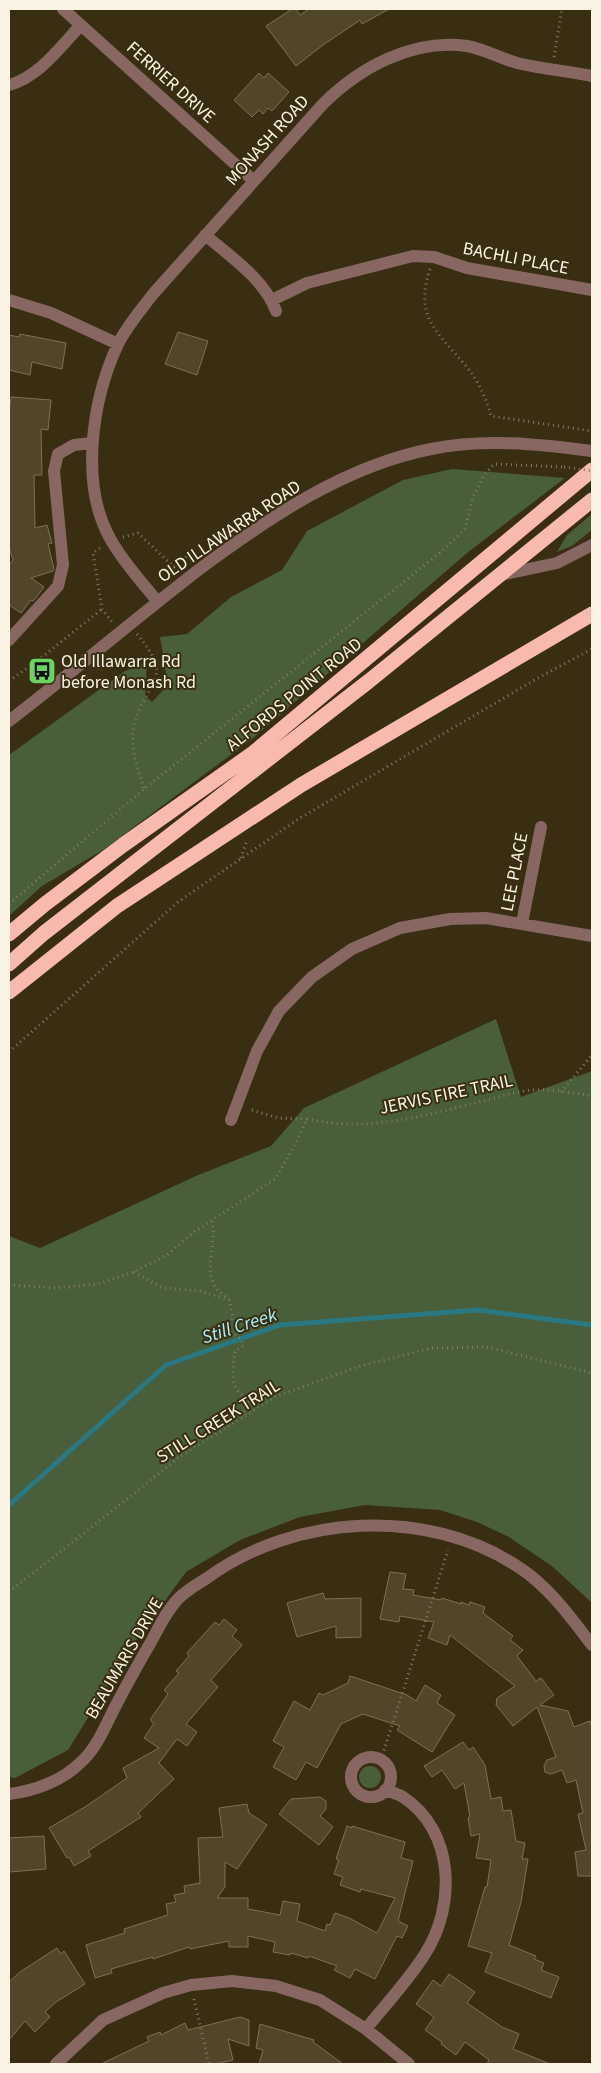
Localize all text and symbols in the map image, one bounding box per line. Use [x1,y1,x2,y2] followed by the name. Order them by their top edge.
[121,36,221,129] street label: FERRIER DRIVE
[220,90,315,191] street label: MONASH ROAD
[461,236,571,281] street label: BACHLI PLACE
[153,474,306,589] street label: OLD ILLAWARRA ROAD
[221,632,368,757] street label: ALFORDS POINT ROAD
[61,649,196,695] place label: Old Illawarra Rd before Monash Rd
[27,656,57,686] bus stop icon: Old Illawarra Rd before Monash Rd
[495,831,534,914] street label: LEE PLACE
[377,1068,515,1121] street label: JERVIS FIRE TRAIL
[198,1301,281,1351] water label: Still Creek
[152,1373,285,1469] street label: STILL CREEK TRAIL
[79,1593,170,1724] street label: BEAUMARIS DRIVE

